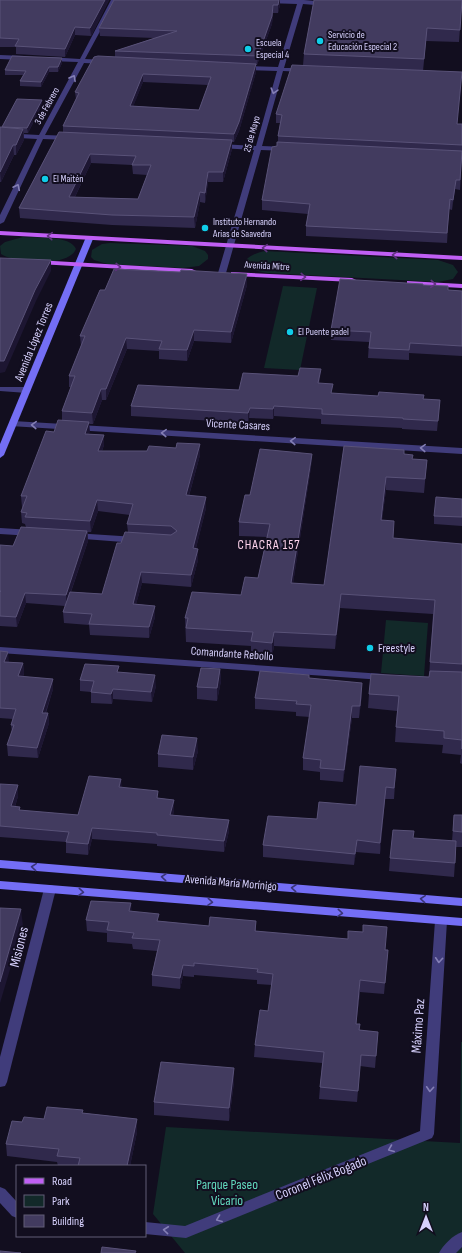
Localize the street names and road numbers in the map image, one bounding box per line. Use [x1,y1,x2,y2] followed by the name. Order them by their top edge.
[32,85,62,127] street label: 3 de Febrero
[241,114,263,154] street label: 25 de Mayo
[243,259,290,273] street label: Avenida Mitre
[11,301,57,384] street label: Avenida López Torres
[206,416,270,434] street label: Vicente Casares
[190,644,274,664] street label: Comandante Rebollo
[183,871,278,894] street label: Avenida María Morínigo
[6,925,32,969] street label: Misiones
[408,998,428,1054] street label: Máximo Paz
[273,1152,369,1204] street label: Coronel Félix Bogado

